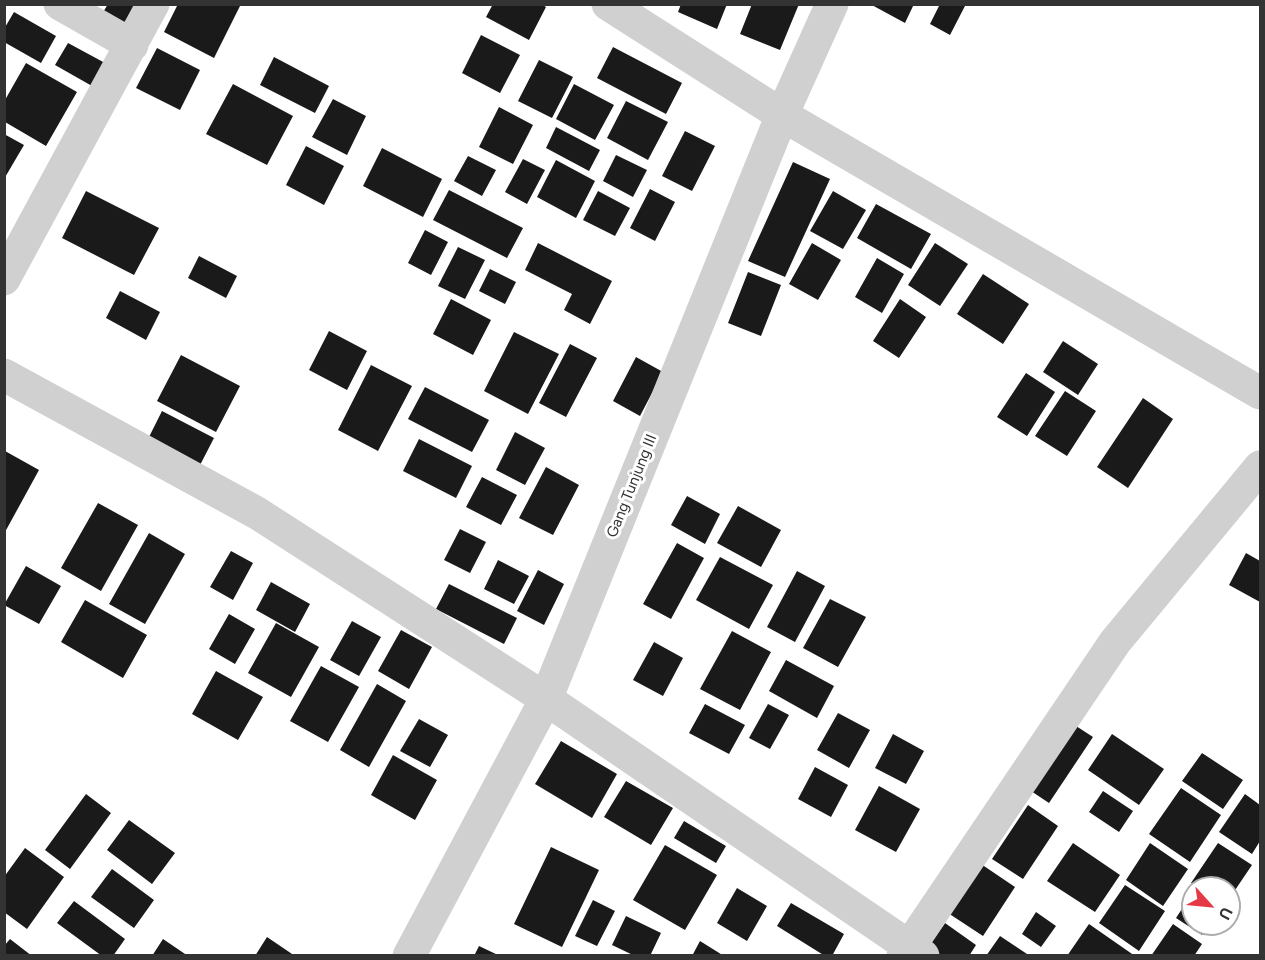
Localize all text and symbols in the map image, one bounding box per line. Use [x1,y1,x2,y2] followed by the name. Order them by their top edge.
[603,432,661,540] street label: Gang Tunjung III
[1181,876,1241,936] north arrow
[1215,904,1237,923] text: U

